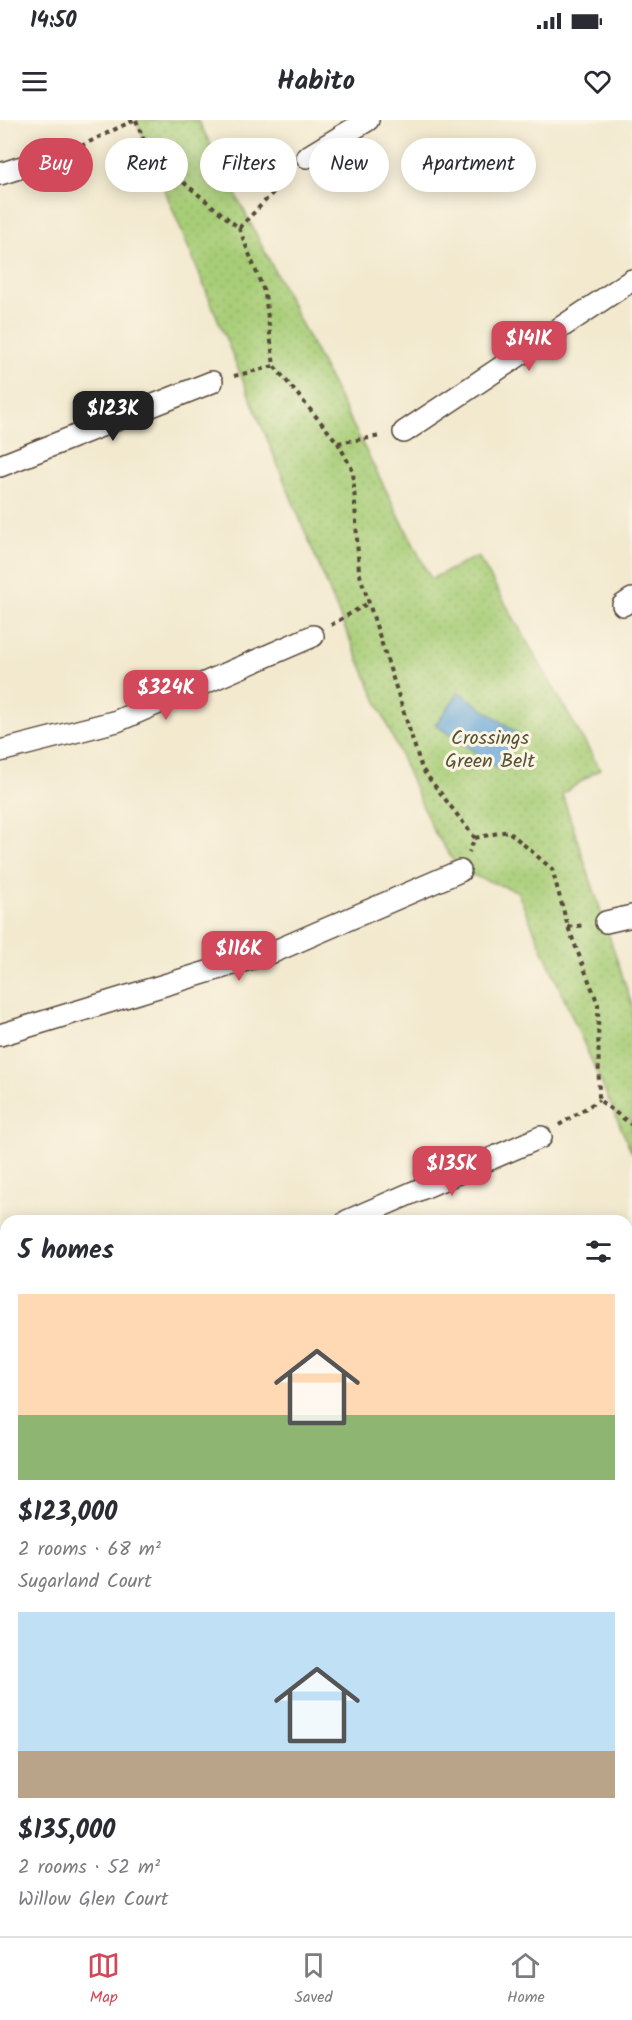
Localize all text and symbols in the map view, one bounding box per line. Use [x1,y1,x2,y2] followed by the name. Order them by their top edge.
[30,4,76,39] text: 14:50
[277,60,355,103] text: Habito
[18,65,51,98] icon: menu
[581,65,614,98] icon: heart
[18,138,93,192] chip: Buy
[105,138,188,192] chip: Rent
[200,138,297,192] chip: Filters
[309,138,389,192] chip: New
[401,138,536,192] chip: Apartment
[487,321,571,372] pin: $141K
[506,324,552,356] text: $141K
[71,391,155,442] pin: $123K
[87,394,139,426] text: $123K
[124,670,208,721] pin: $324K
[137,673,195,705] text: $324K
[445,723,535,778] park label: Crossings Green Belt
[197,931,281,982] pin: $116K
[216,934,262,966] text: $116K
[410,1146,494,1197] pin: $135K
[427,1149,477,1181] text: $135K
[18,1230,114,1272] text: 5 homes
[582,1235,615,1268] icon: filters
[263,1333,371,1441] icon: home
[18,1492,117,1534] text: $123,000
[18,1534,161,1566] text: 2 rooms · 68 m²
[18,1566,152,1598] text: Sugarland Court
[263,1651,371,1759] icon: home
[18,1810,115,1852] text: $135,000
[18,1852,160,1884] text: 2 rooms · 52 m²
[18,1884,169,1916] text: Willow Glen Court
[87,1949,120,2010] tab: Map
[295,1949,333,2010] tab: Saved
[507,1949,545,2010] tab: Home

